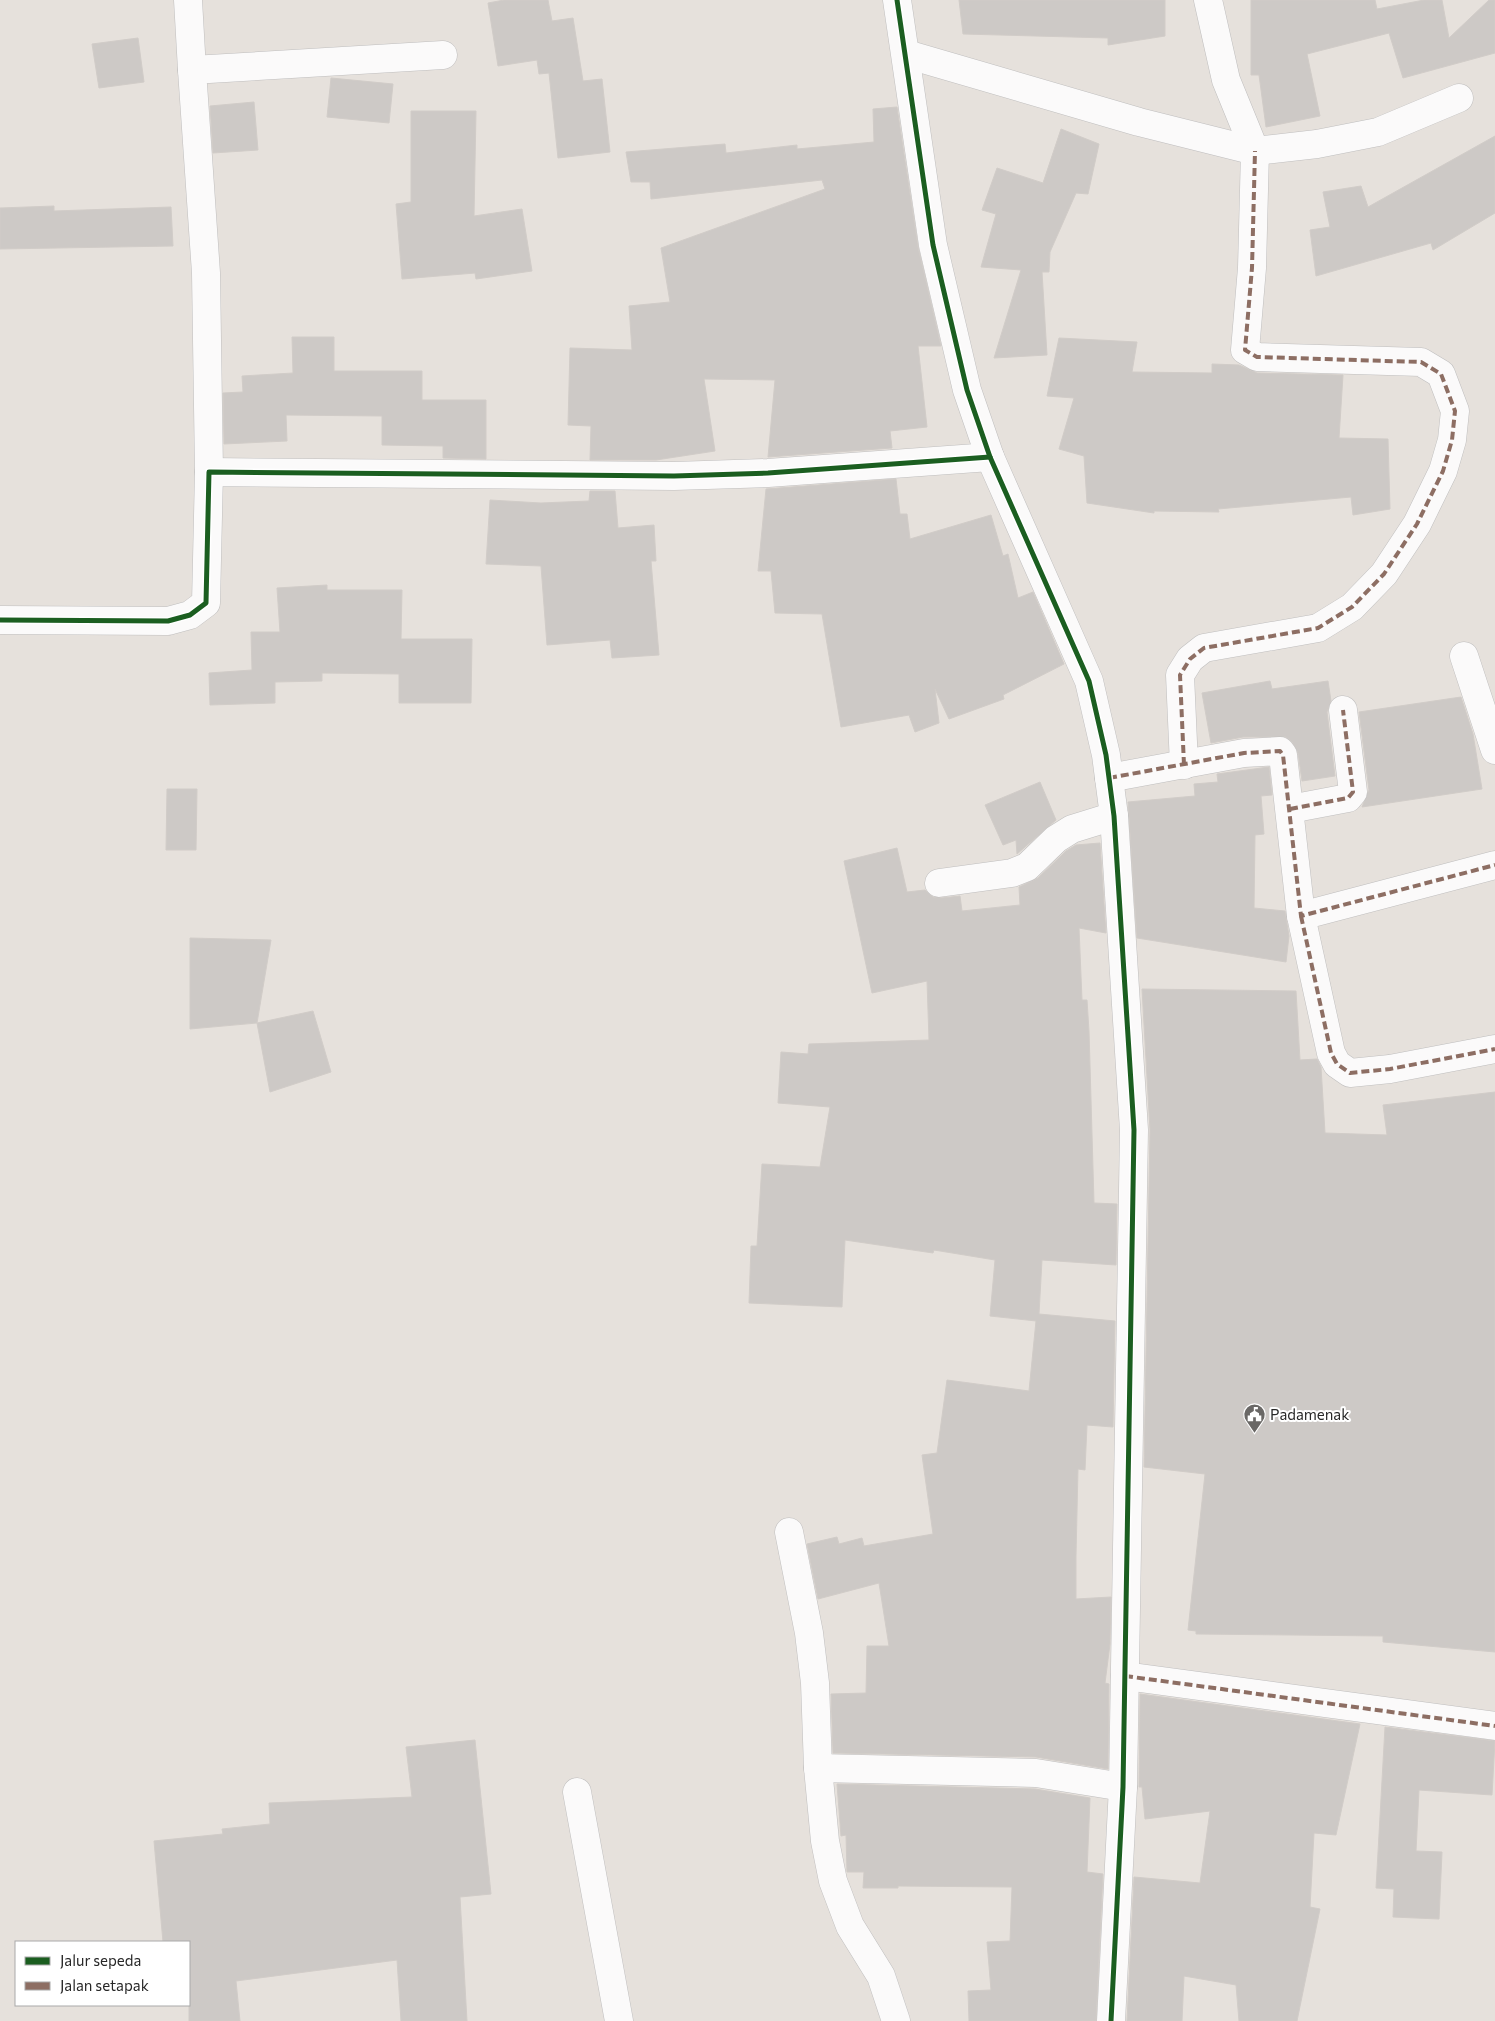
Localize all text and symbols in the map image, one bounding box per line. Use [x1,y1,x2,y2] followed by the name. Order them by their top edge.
[1242,1402,1266,1433] public building icon: Padamenak
[1270,1405,1349,1423] place label: Padamenak
[15,1941,190,2006] legend
[60,1951,141,1969] text: Jalur sepeda
[60,1976,149,1994] text: Jalan setapak

